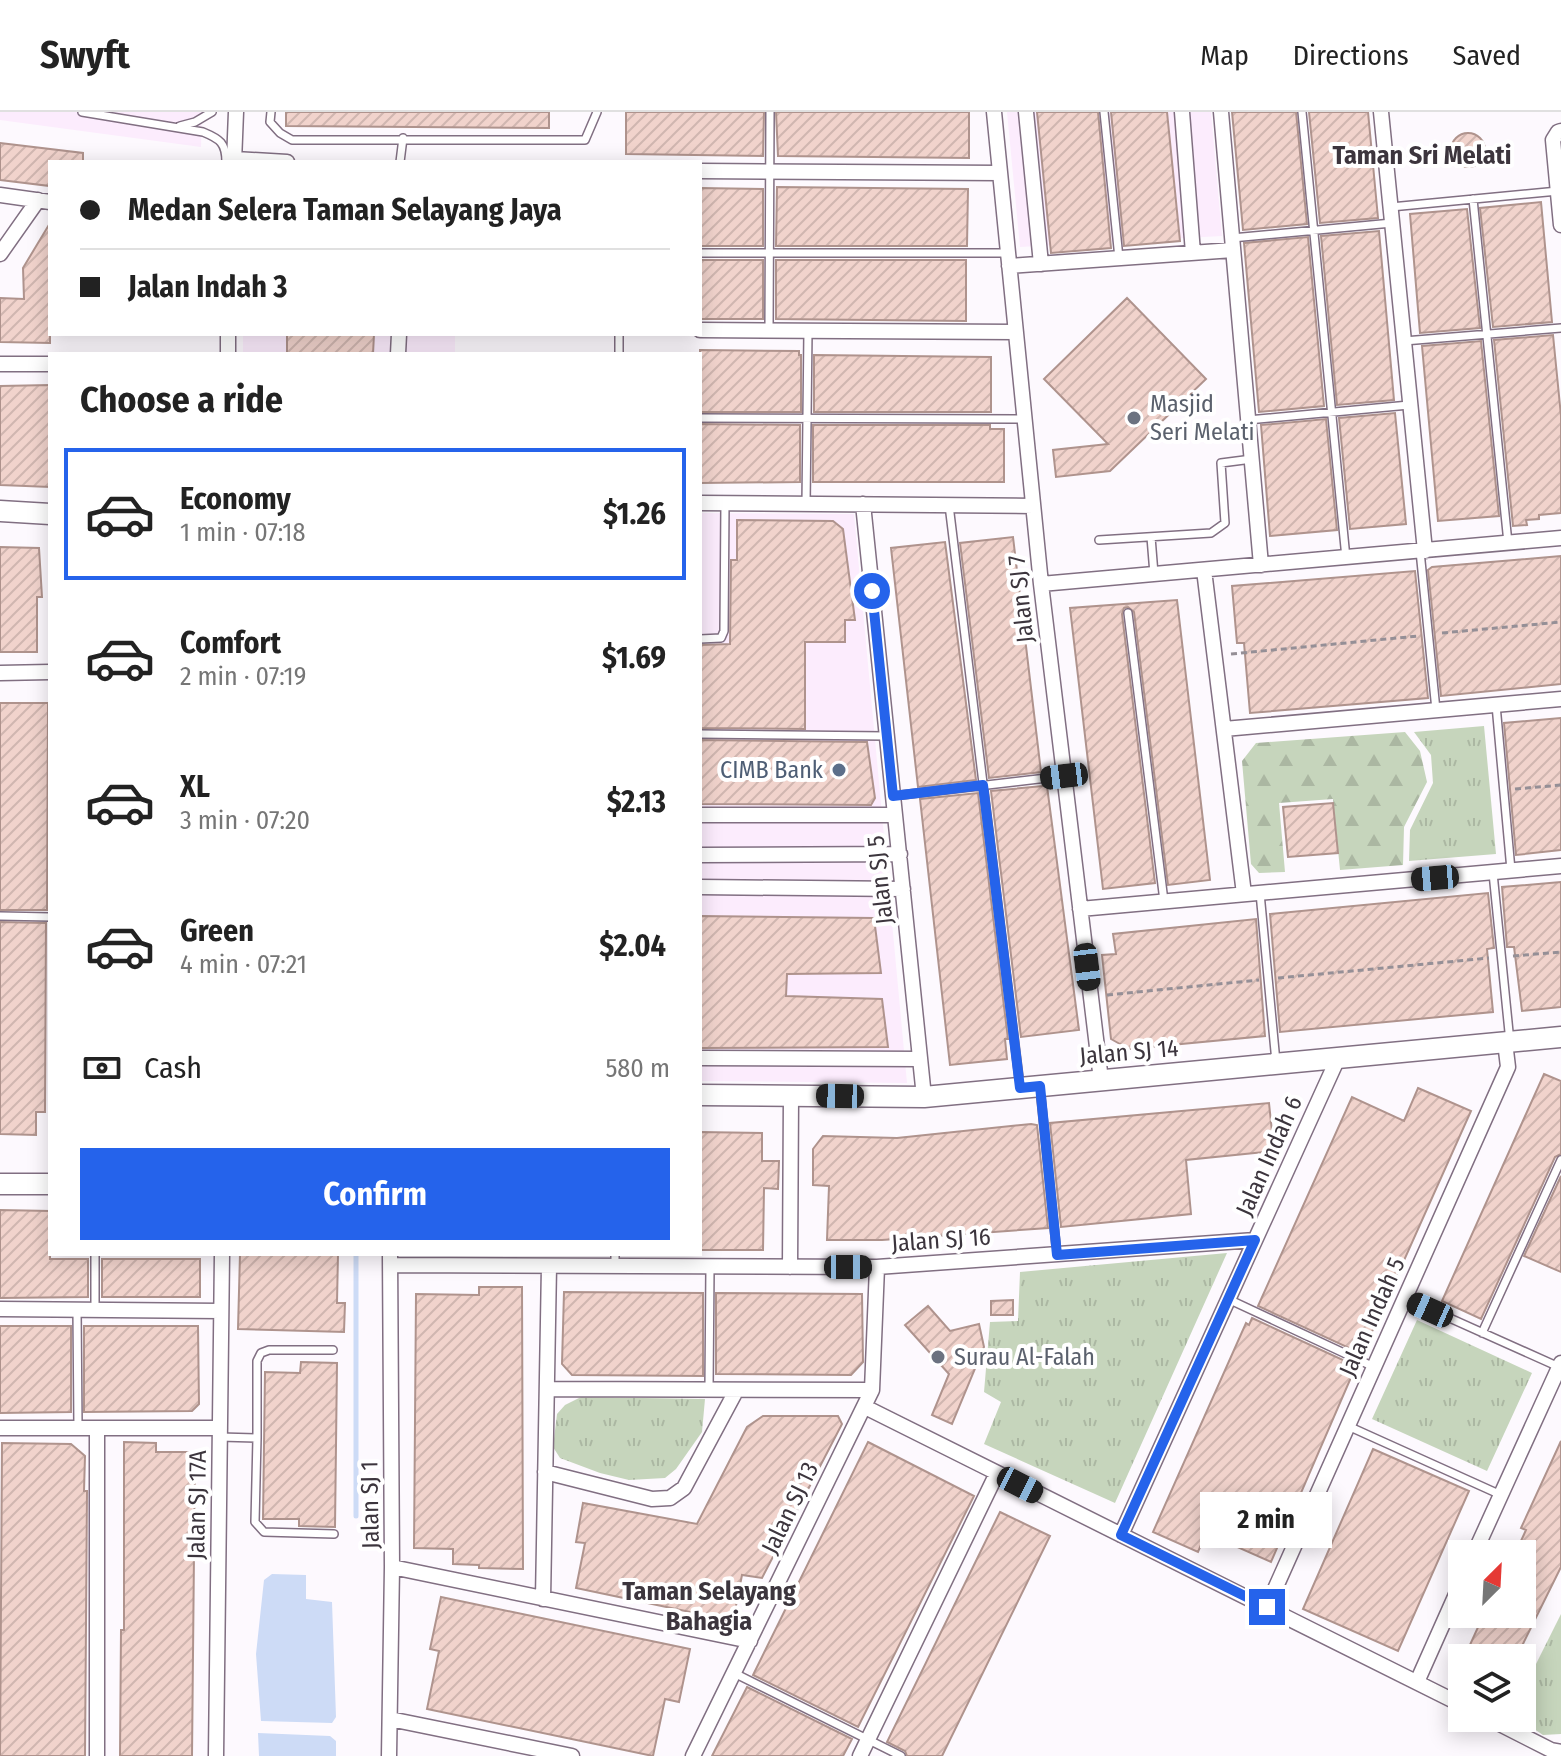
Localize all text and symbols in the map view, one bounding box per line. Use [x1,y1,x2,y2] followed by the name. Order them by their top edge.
[40,32,130,78] text: Swyft
[1200,39,1249,72] text: Map
[1293,39,1409,72] text: Directions
[1453,39,1521,72] text: Saved
[1333,140,1511,171] district label: Taman Sri Melati
[128,192,562,228] text: Medan Selera Taman Selayang Jaya
[128,269,287,305] text: Jalan Indah 3
[80,378,283,422] text: Choose a ride
[1150,390,1255,446] place label: Masjid Seri Melati
[1125,409,1143,427] marker: Masjid Seri Melati
[84,478,156,550] icon: car
[180,481,291,517] text: Economy
[603,496,666,532] text: $1.26
[180,517,305,548] text: 1 min · 07:18
[1002,553,1040,644] street label: Jalan SJ 7
[854,573,890,609] route start
[84,622,156,694] icon: car
[180,625,281,661] text: Comfort
[602,640,666,676] text: $1.69
[180,661,306,692] text: 2 min · 07:19
[720,756,824,784] place label: CIMB Bank
[830,761,848,779] marker: CIMB Bank
[1039,761,1089,791] car
[84,766,156,838] icon: car
[180,769,210,805] text: XL
[607,784,666,820] text: $2.13
[180,805,310,836] text: 3 min · 07:20
[861,834,899,926] street label: Jalan SJ 5
[1410,864,1460,892] car
[84,910,156,982] icon: car
[180,913,254,949] text: Green
[599,928,666,964] text: $2.04
[1072,942,1102,992] car
[180,949,307,980] text: 4 min · 07:21
[1078,1034,1180,1070] street label: Jalan SJ 14
[80,1046,124,1090] icon: cash
[144,1050,202,1086] text: Cash
[605,1053,670,1084] text: 580 m
[816,1084,864,1108] car
[1230,1092,1308,1220] street label: Jalan Indah 6
[80,1148,670,1240] button: Confirm
[890,1223,992,1257] street label: Jalan SJ 16
[1333,1253,1411,1381] street label: Jalan Indah 5
[824,1255,872,1279] car
[1403,1289,1457,1331] car
[954,1343,1095,1371] place label: Surau Al-Falah
[929,1348,947,1366] marker: Surau Al-Falah
[182,1450,212,1560] street label: Jalan SJ 17A
[756,1458,824,1558] street label: Jalan SJ 13
[355,1461,385,1549] street label: Jalan SJ 1
[993,1463,1047,1507] car
[1201,1491,1333,1547] callout: 2 min
[1237,1504,1295,1535] text: 2 min
[1448,1540,1536,1628] north arrow
[1448,1540,1536,1732] map controls
[622,1576,796,1637] district label: Taman Selayang Bahagia
[1249,1589,1285,1625] route end
[1448,1644,1536,1732] button: layers

